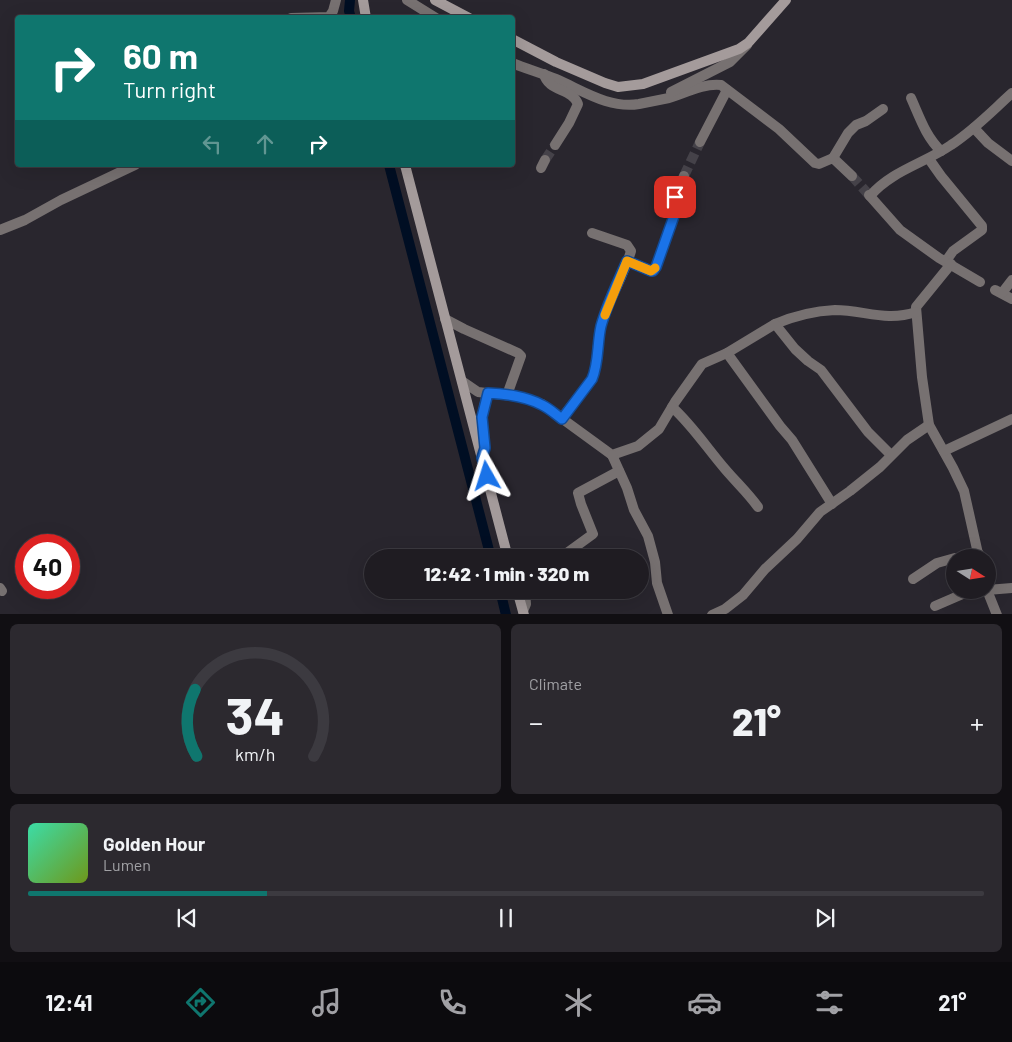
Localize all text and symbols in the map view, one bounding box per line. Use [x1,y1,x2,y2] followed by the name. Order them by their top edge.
[123,34,198,76] text: 60 m
[40,35,105,100] icon: right
[123,76,216,102] text: Turn right
[198,130,226,158] icon: left
[251,130,279,158] icon: ahead
[304,130,332,158] icon: right
[654,176,696,218] pin
[661,183,689,211] icon: arrive
[460,449,512,501] position arrow
[15,534,80,599] speed limit sign: 40
[946,549,996,599] north arrow
[946,549,996,599] map controls
[424,562,589,585] text: 12:42 · 1 min · 320 m
[529,674,582,693] text: Climate
[226,683,285,745] text: 34
[732,698,781,744] text: 21°
[529,705,543,739] text: −
[970,705,984,739] text: +
[235,743,276,765] text: km/h
[103,832,205,855] text: Golden Hour
[103,855,151,874] text: Lumen
[173,904,201,932] icon: previous
[492,904,520,932] icon: pause
[811,904,839,932] icon: next
[183,985,218,1020] icon: directions
[309,985,344,1020] icon: music
[435,985,470,1020] icon: phone
[561,985,596,1020] icon: climate
[687,985,722,1020] icon: car
[812,985,847,1020] icon: filters
[45,989,93,1015] text: 12:41
[938,989,967,1015] text: 21°

